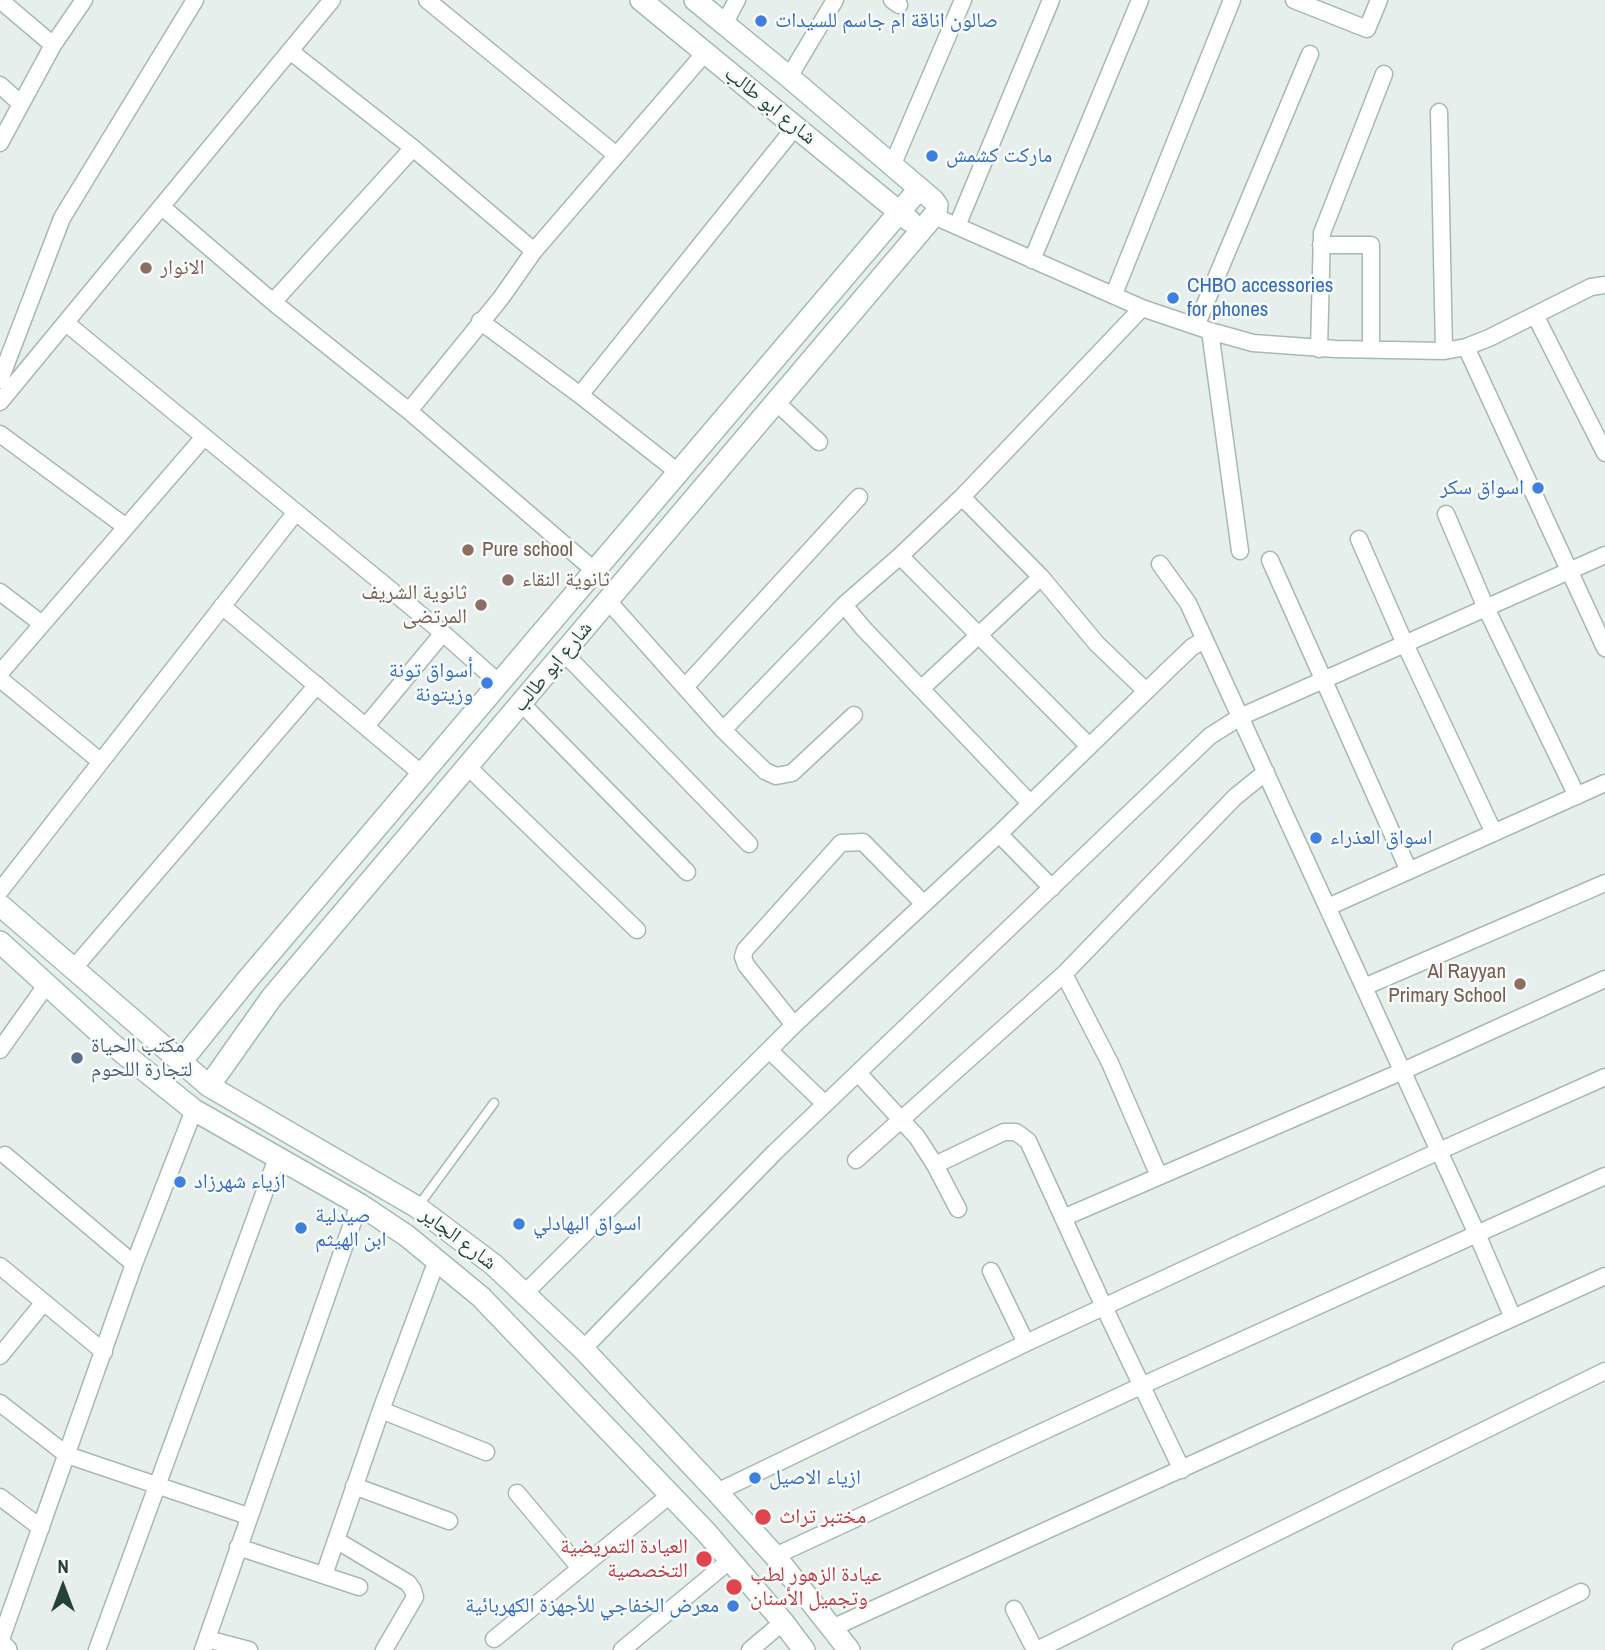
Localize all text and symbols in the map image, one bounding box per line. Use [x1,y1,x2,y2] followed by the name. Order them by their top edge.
[775,8,998,34] place label: صالون اناقة ام جاسم للسيدات
[753,13,769,29] marker: صالون اناقة ام جاسم للسيدات
[719,61,821,151] street label: شارع ابو طالب
[946,143,1052,169] place label: ماركت كشمش
[924,148,940,164] marker: ماركت كشمش
[160,255,205,281] place label: الانوار
[138,260,154,276] marker: الانوار
[1187,273,1333,323] place label: CHBO accessories for phones
[1165,290,1181,306] marker: CHBO accessories for phones
[1440,475,1524,501] place label: اسواق سكر
[1530,480,1546,496] marker: اسواق سكر
[482,537,573,563] place label: Pure school
[460,542,476,558] marker: Pure school
[522,567,610,593] place label: ثانوية النقاء
[500,572,516,588] marker: ثانوية النقاء
[361,580,467,630] place label: ثانوية الشريف المرتضى
[473,597,489,613] marker: ثانوية الشريف المرتضى
[508,616,598,718] street label: شارع ابو طالب
[389,658,473,708] place label: أسواق تونة وزيتونة
[479,675,495,691] marker: أسواق تونة وزيتونة
[1330,825,1432,851] place label: اسواق العذراء
[1308,830,1324,846] marker: اسواق العذراء
[1388,959,1506,1009] place label: Al Rayyan Primary School
[1512,976,1528,992] marker: Al Rayyan Primary School
[91,1033,192,1083] place label: مكتب الحياة لتجارة اللحوم
[69,1050,85,1066] marker: مكتب الحياة لتجارة اللحوم
[194,1169,286,1195] place label: ازياء شهرزاد
[172,1174,188,1190] marker: ازياء شهرزاد
[415,1202,501,1276] street label: شارع الجاير
[315,1203,387,1253] place label: صيدلية ابن الهيثم
[533,1211,641,1237] place label: اسواق البهادلي
[511,1216,527,1232] marker: اسواق البهادلي
[293,1220,309,1236] marker: صيدلية ابن الهيثم
[769,1465,861,1491] place label: ازياء الاصيل
[747,1470,763,1486] marker: ازياء الاصيل
[779,1504,866,1530] place label: مختبر تراث
[753,1507,773,1527] marker: مختبر تراث
[560,1534,688,1584] place label: العيادة التمريضية التخصصية
[694,1549,714,1569] marker: العيادة التمريضية التخصصية
[28,1552,98,1622] north arrow
[57,1553,69,1579] text: N
[750,1562,882,1612] place label: عيادة الزهور لطب وتجميل الأسنان
[724,1577,744,1597] marker: عيادة الزهور لطب وتجميل الأسنان
[465,1593,719,1619] place label: معرض الخفاجي للأجهزة الكهربائية
[725,1598,741,1614] marker: معرض الخفاجي للأجهزة الكهربائية

